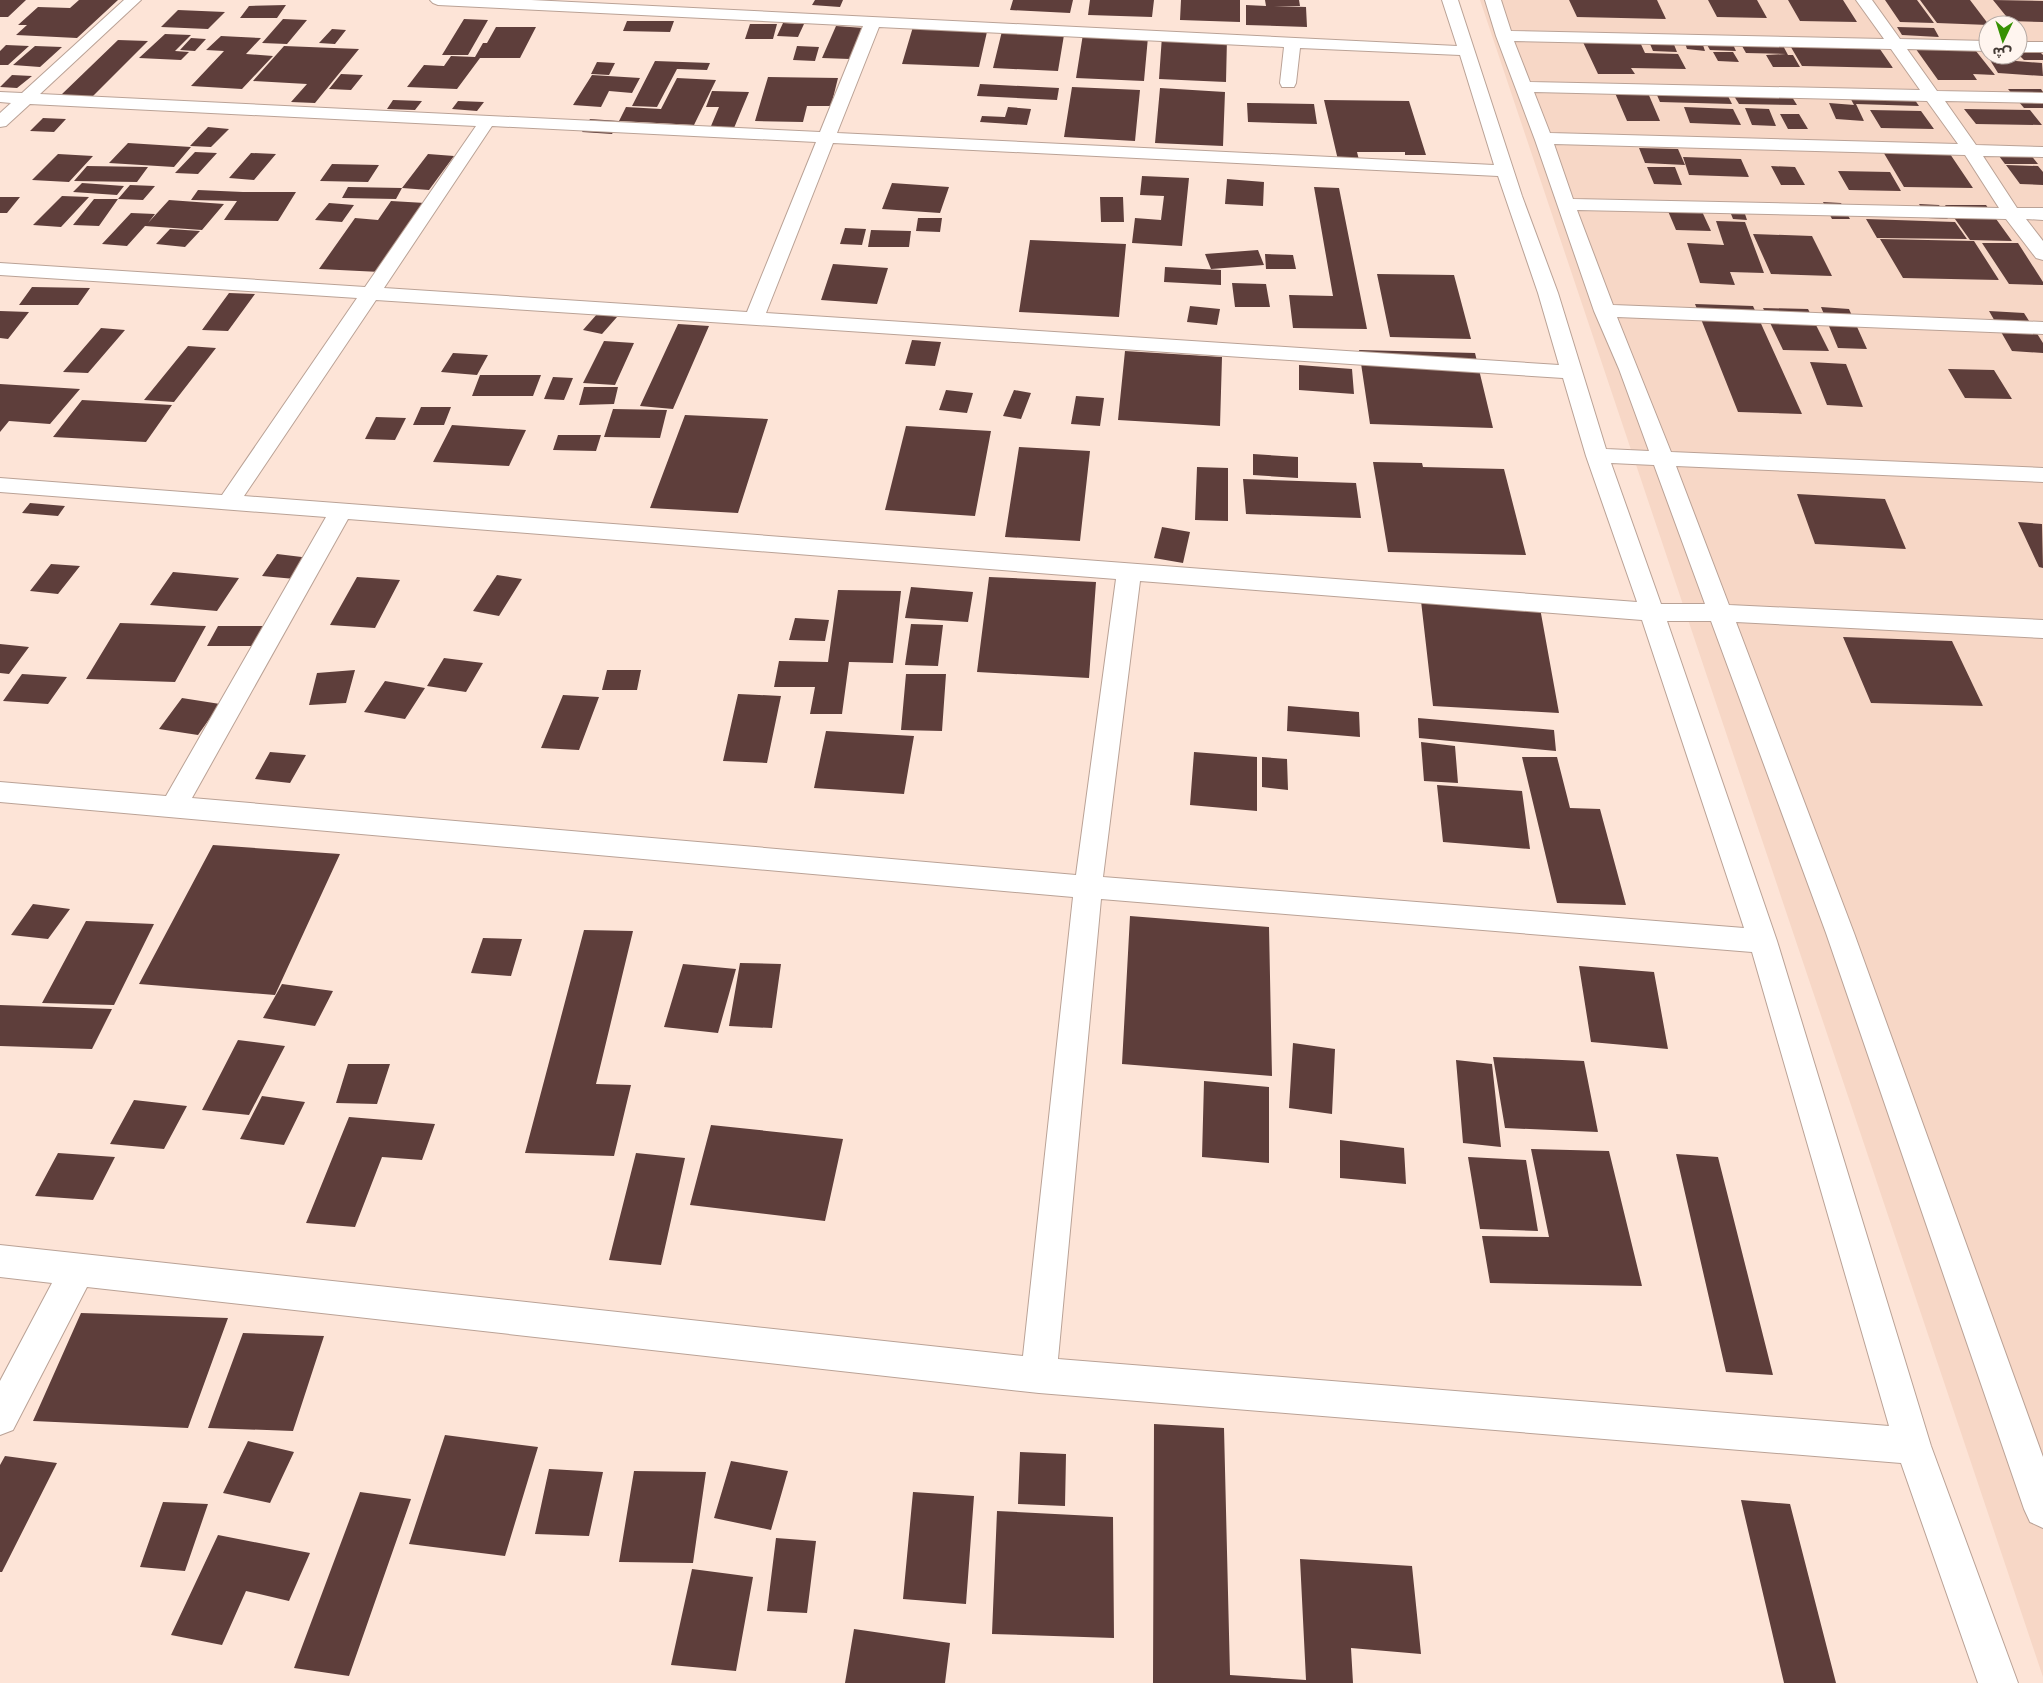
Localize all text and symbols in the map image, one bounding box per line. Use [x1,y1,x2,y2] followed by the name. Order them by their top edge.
[1978,15,2028,65] north arrow
[1992,44,2012,63] text: ش

